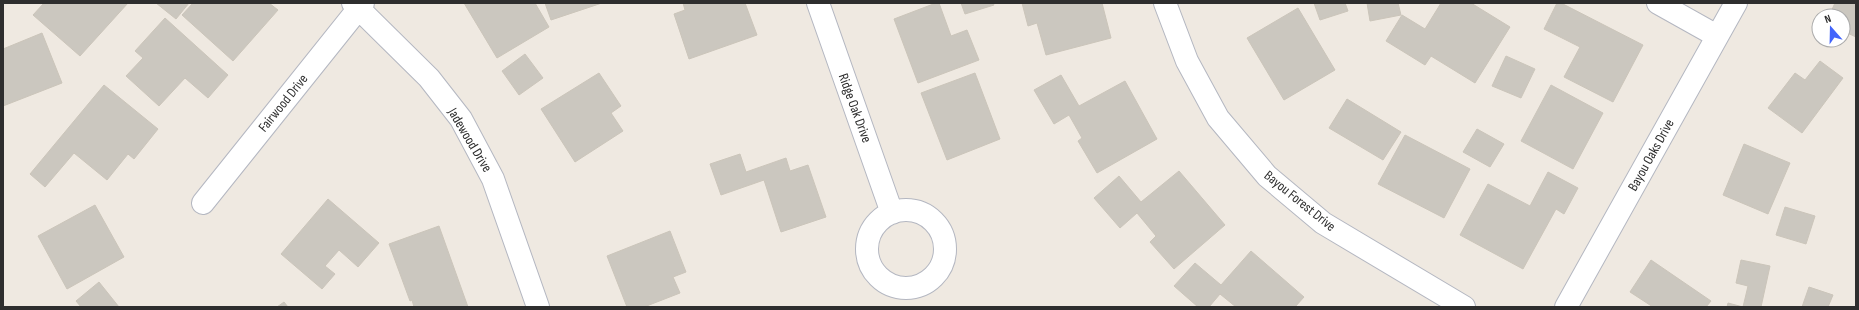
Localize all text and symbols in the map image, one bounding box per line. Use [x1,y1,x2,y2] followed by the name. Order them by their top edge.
[1811,8,1851,48] north arrow
[1823,12,1833,26] text: N
[255,71,311,135] street label: Fairwood Drive
[835,71,875,145] street label: Ridge Oak Drive
[444,104,496,175] street label: Jadewood Drive
[1624,116,1678,194] street label: Bayou Oaks Drive
[1261,167,1339,235] street label: Bayou Forest Drive

